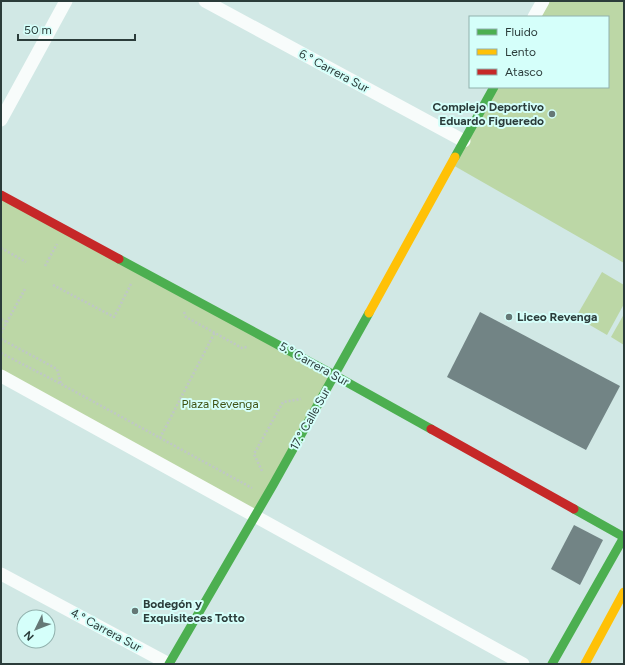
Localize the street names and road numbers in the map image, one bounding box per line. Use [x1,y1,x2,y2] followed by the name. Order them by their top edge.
[297,47,371,95] street label: 6.° Carrera Sur
[277,339,351,389] street label: 5.° Carrera Sur
[287,385,333,453] street label: 17.° Calle Sur
[68,605,144,655] street label: 4.° Carrera Sur

